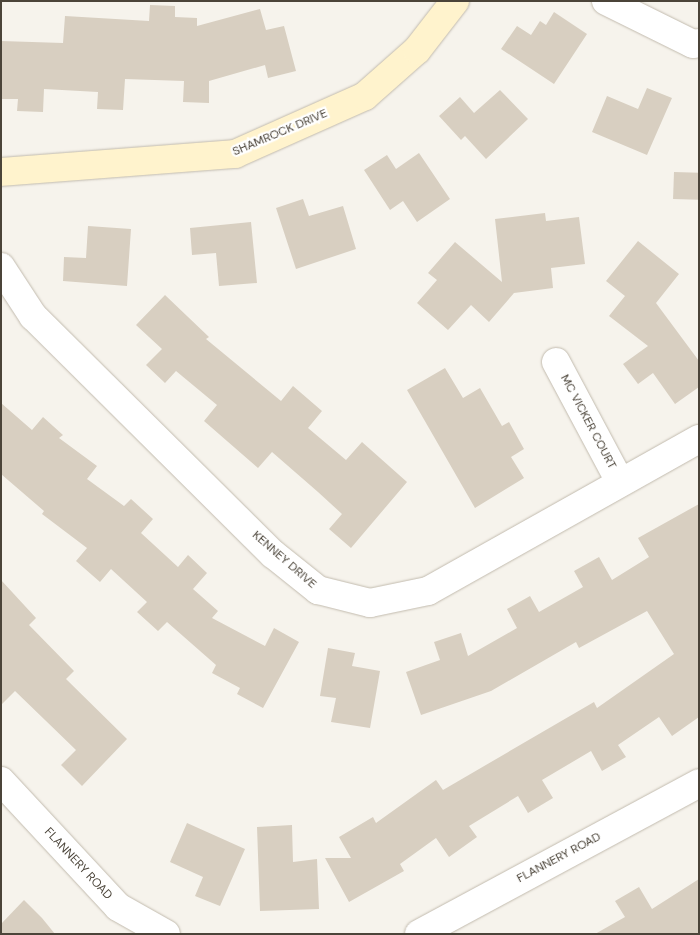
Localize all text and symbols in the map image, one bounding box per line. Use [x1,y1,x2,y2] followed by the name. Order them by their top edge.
[231,107,329,159] street label: SHAMROCK DRIVE
[557,372,619,472] street label: MC VICKER COURT
[249,528,319,592] street label: KENNEY DRIVE
[41,825,115,903] street label: FLANNERY ROAD
[515,830,603,886] street label: FLANNERY ROAD

